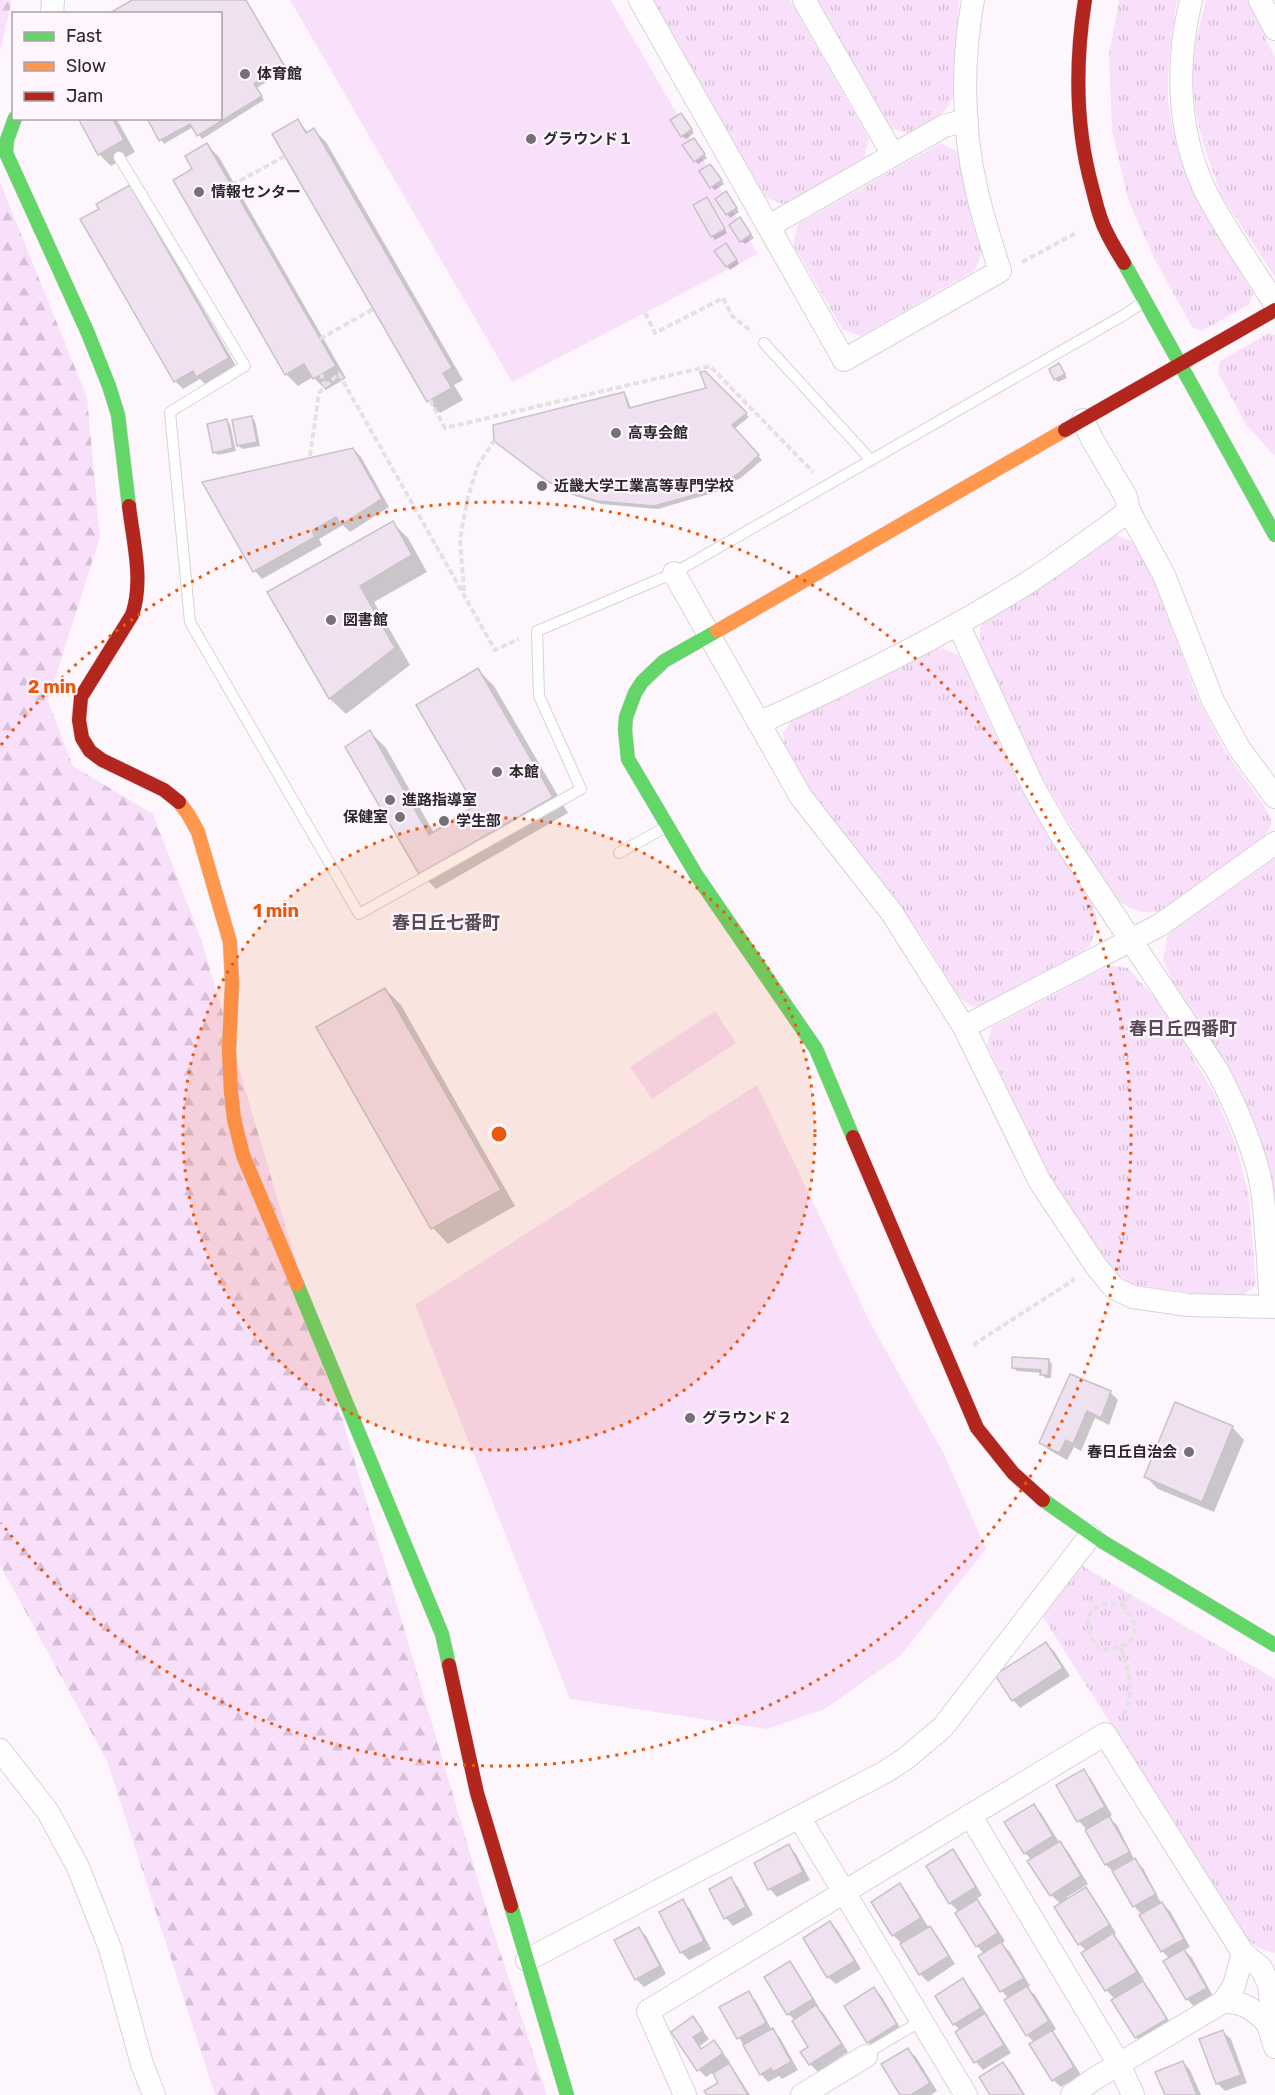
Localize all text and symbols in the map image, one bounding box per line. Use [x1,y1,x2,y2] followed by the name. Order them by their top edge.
[12,12,222,120] legend
[66,25,102,47] text: Fast
[66,55,106,77] text: Slow
[257,65,302,83] place label: 体育館
[238,67,252,81] marker: 体育館
[66,85,103,107] text: Jam
[543,130,633,148] place label: グラウンド１
[524,132,538,146] marker: グラウンド１
[211,183,301,201] place label: 情報センター
[192,185,206,199] marker: 情報センター
[628,424,688,442] place label: 高専会館
[609,426,623,440] marker: 高専会館
[554,477,734,495] place label: 近畿大学工業高等専門学校
[535,479,549,493] marker: 近畿大学工業高等専門学校
[343,611,388,629] place label: 図書館
[324,613,338,627] marker: 図書館
[28,676,76,698] text: 2 min
[509,763,539,781] place label: 本館
[490,765,504,779] marker: 本館
[402,791,477,809] place label: 進路指導室
[383,793,397,807] marker: 進路指導室
[343,808,388,826] place label: 保健室
[393,810,407,824] marker: 保健室
[456,812,501,830] place label: 学生部
[437,814,451,828] marker: 学生部
[253,900,299,922] text: 1 min
[392,912,500,934] district label: 春日丘七番町
[1129,1018,1237,1040] district label: 春日丘四番町
[489,1124,509,1144] centre of rings
[702,1409,792,1427] place label: グラウンド２
[683,1411,697,1425] marker: グラウンド２
[1087,1443,1177,1461] place label: 春日丘自治会
[1182,1445,1196,1459] marker: 春日丘自治会

